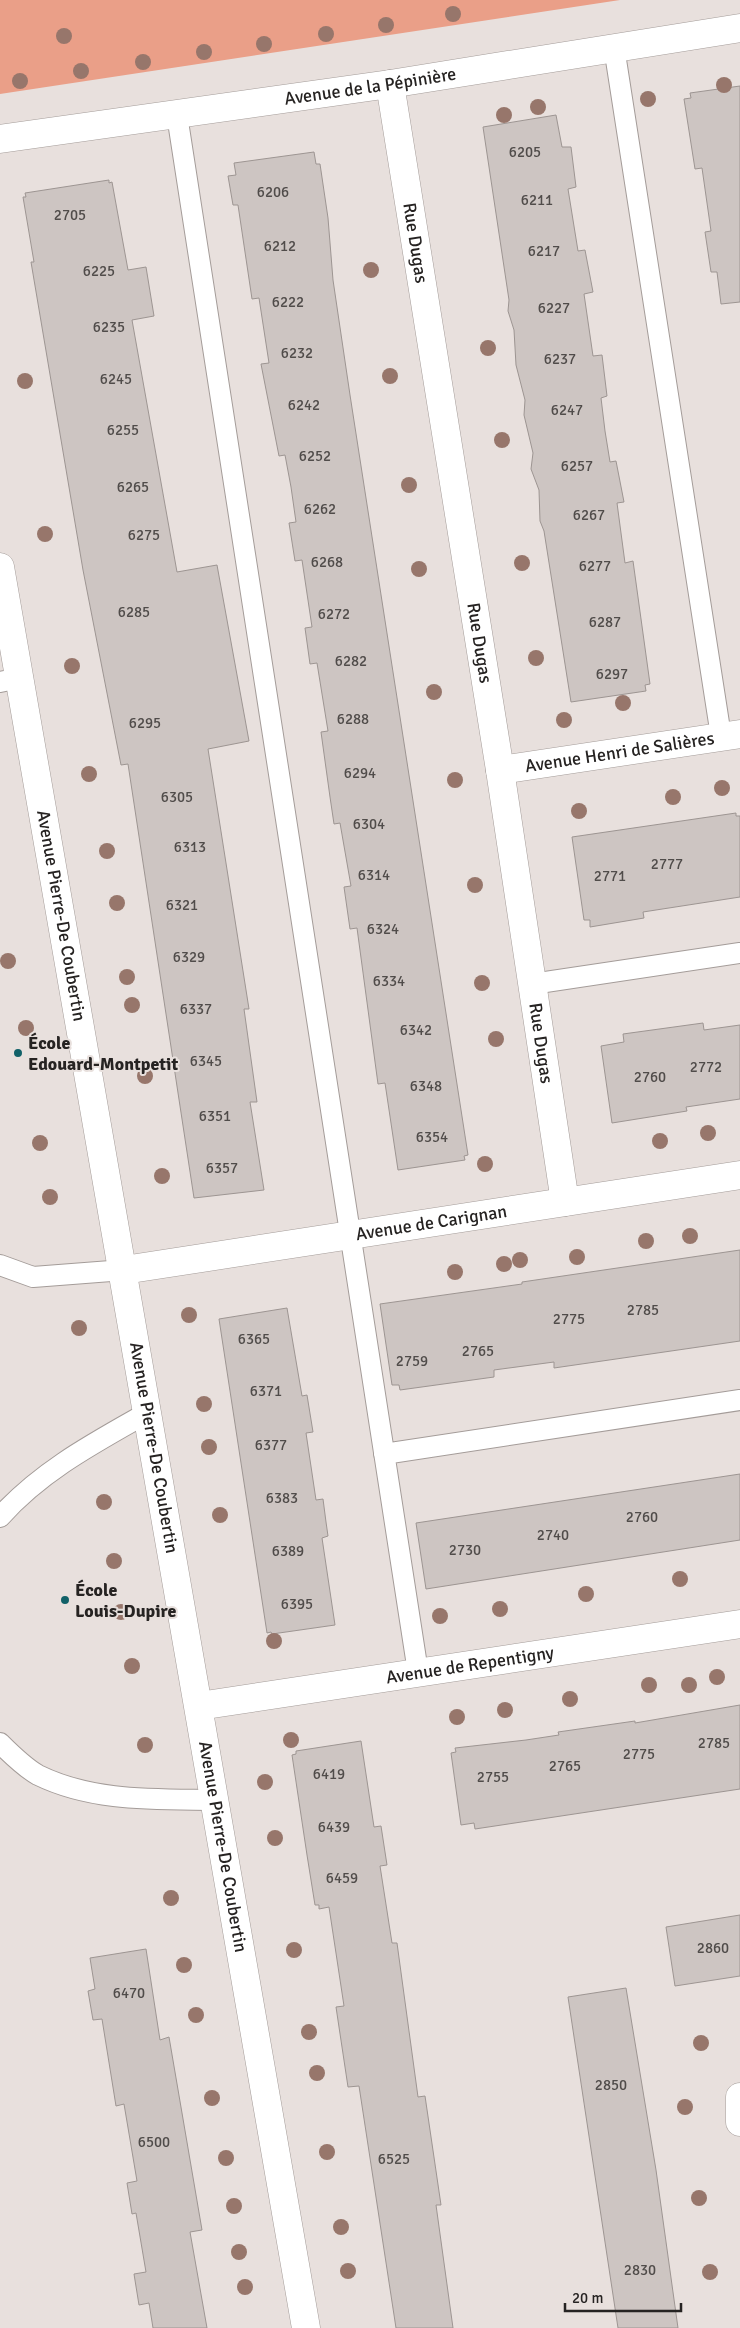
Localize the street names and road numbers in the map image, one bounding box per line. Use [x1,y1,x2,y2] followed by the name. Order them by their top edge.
[283,63,458,110] street label: Avenue de la Pépinière
[398,201,433,285] street label: Rue Dugas
[462,601,497,685] street label: Rue Dugas
[524,727,716,777] street label: Avenue Henri de Salières
[32,808,91,1023] street label: Avenue Pierre-De Coubertin
[524,1001,558,1085] street label: Rue Dugas
[354,1200,509,1245] street label: Avenue de Carignan
[125,1340,183,1555] street label: Avenue Pierre-De Coubertin
[384,1641,556,1689] street label: Avenue de Repentigny
[194,1739,252,1954] street label: Avenue Pierre-De Coubertin

